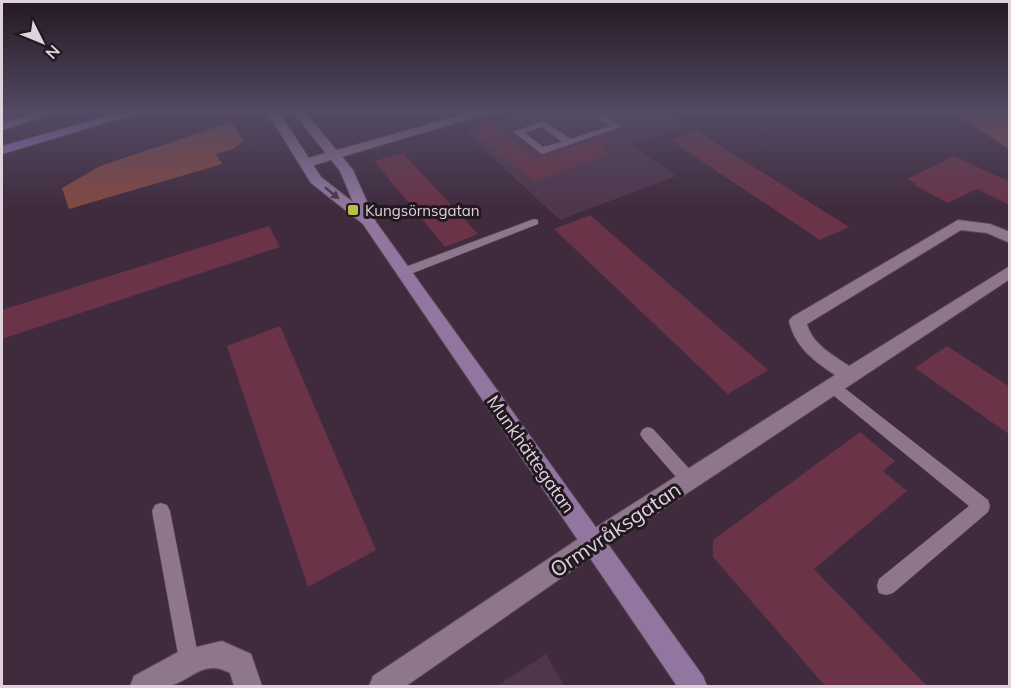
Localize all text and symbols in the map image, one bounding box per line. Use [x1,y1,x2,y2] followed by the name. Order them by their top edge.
[12,12,72,72] north arrow
[42,41,64,63] text: N
[324,186,340,199] one-way arrow
[365,201,480,220] place label: Kungsörnsgatan
[346,203,360,217] marker: Kungsörnsgatan
[482,391,580,517] street label: Munkhättegatan
[545,476,685,582] street label: Ormvråksgatan

